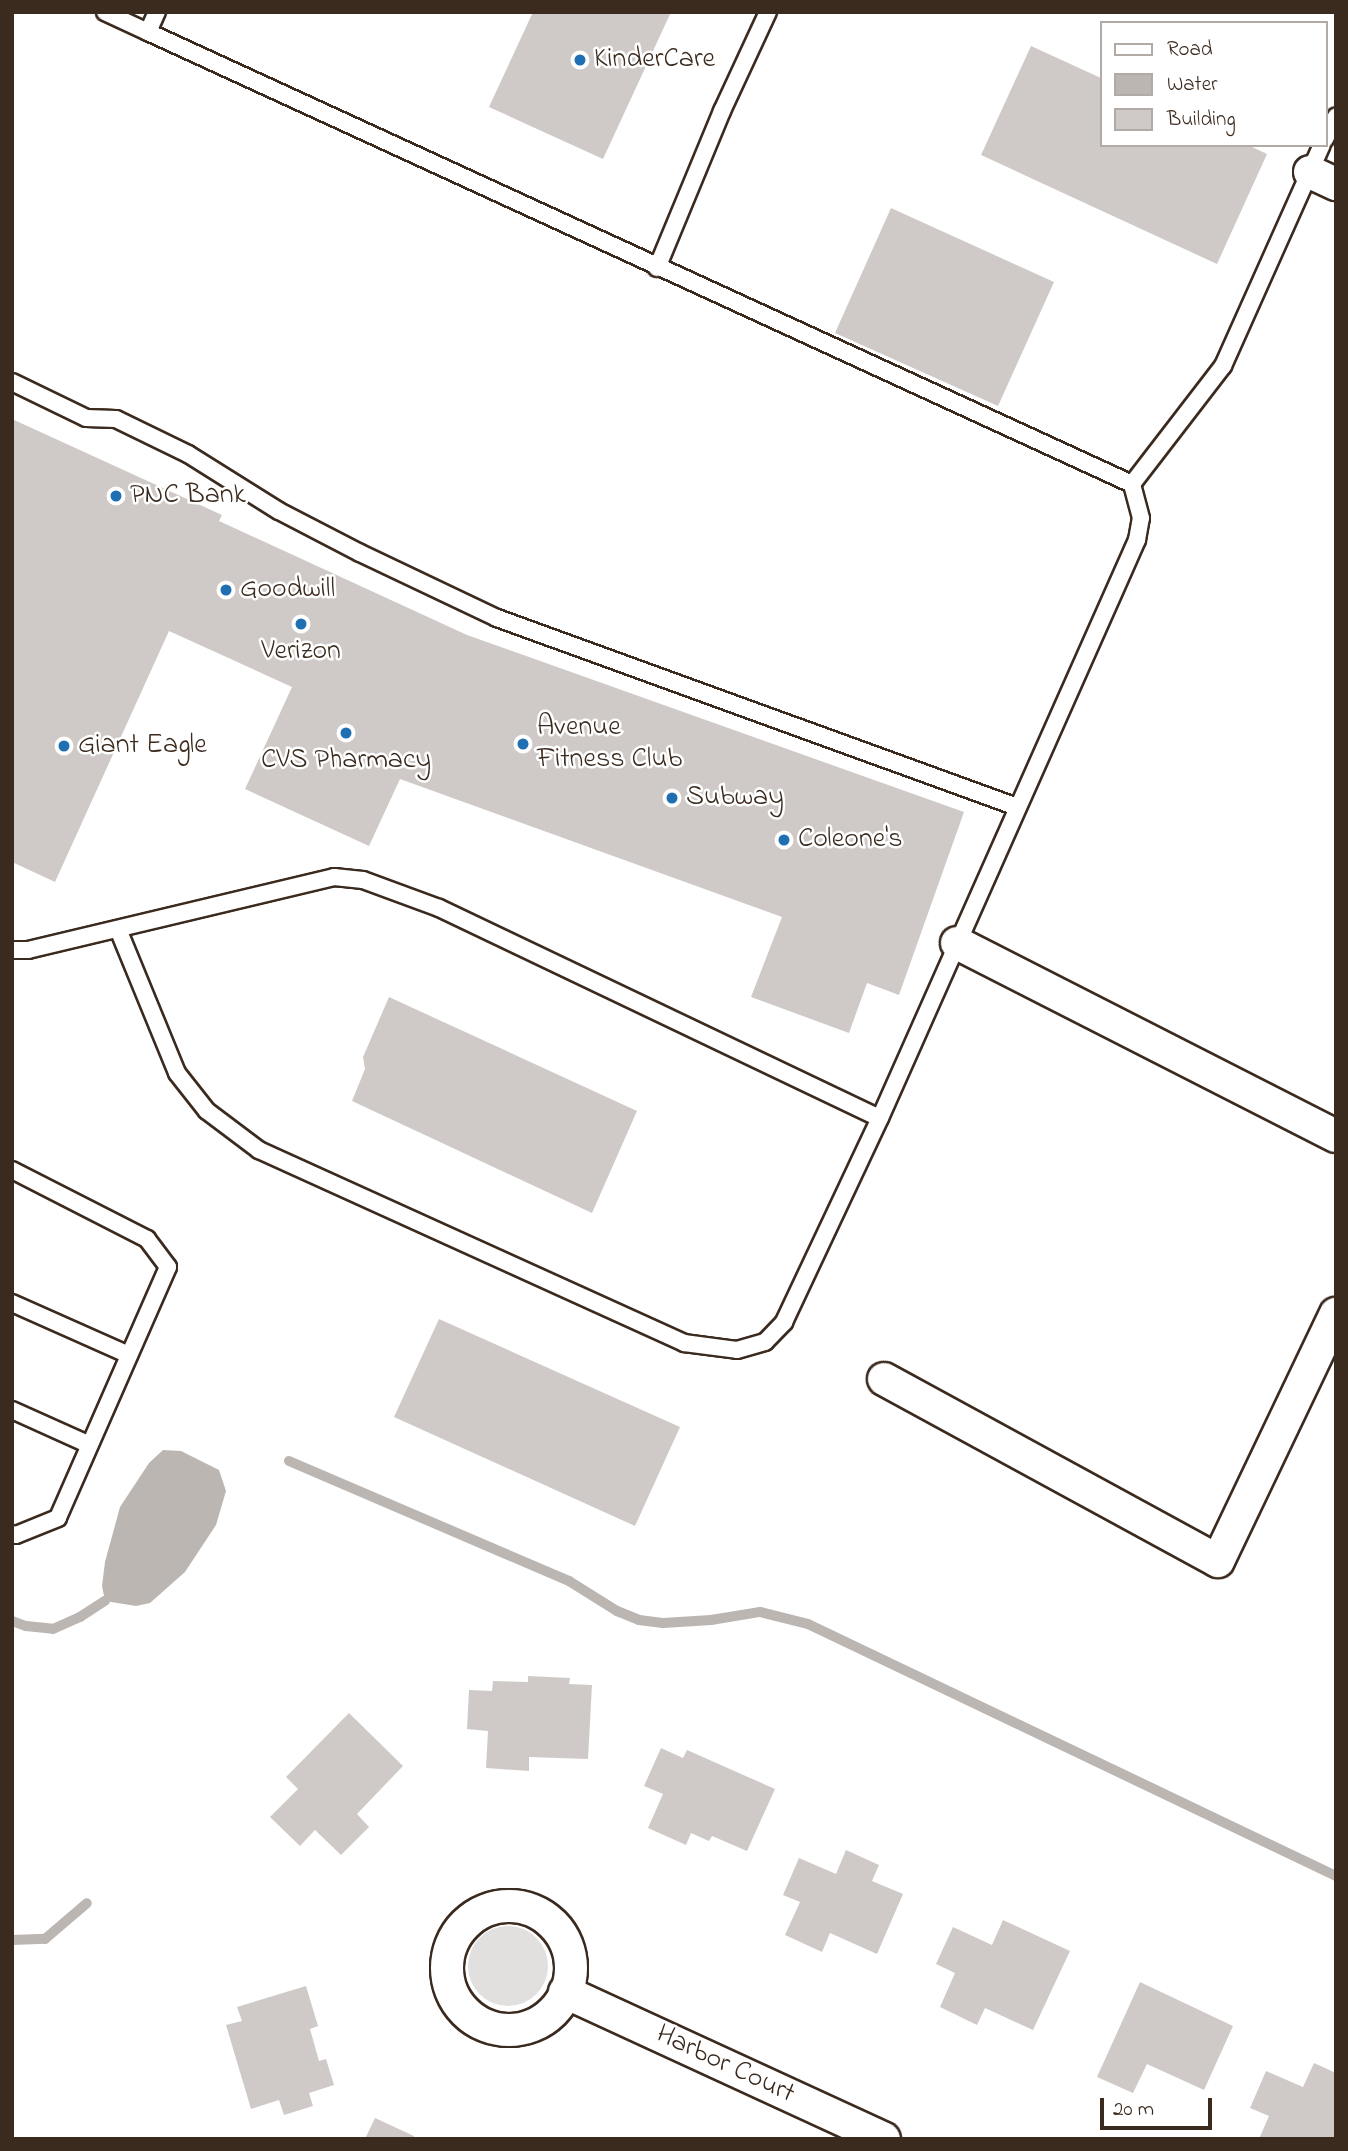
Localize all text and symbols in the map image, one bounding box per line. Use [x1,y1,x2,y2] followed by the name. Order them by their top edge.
[1100,21,1327,147] legend
[1167,35,1213,65] text: Road
[594,43,715,77] place label: KinderCare
[572,52,588,68] marker: KinderCare
[1167,70,1218,100] text: Water
[1167,105,1236,135] text: Building
[130,479,246,513] place label: PNC Bank
[108,488,124,504] marker: PNC Bank
[240,573,335,607] place label: Goodwill
[218,582,234,598] marker: Goodwill
[293,616,309,632] marker: Verizon
[261,635,341,669] place label: Verizon
[537,711,682,777] place label: Avenue Fitness Club
[338,725,354,741] marker: CVS Pharmacy
[78,729,207,763] place label: Giant Eagle
[515,736,531,752] marker: Avenue Fitness Club
[56,738,72,754] marker: Giant Eagle
[261,744,431,778] place label: CVS Pharmacy
[686,781,784,815] place label: Subway
[664,790,680,806] marker: Subway
[798,823,902,857] place label: Coleone's
[776,832,792,848] marker: Coleone's
[650,2018,800,2112] street label: Harbor Court
[1103,2084,1215,2128] scale bar
[1113,2095,1154,2125] text: 20 m

